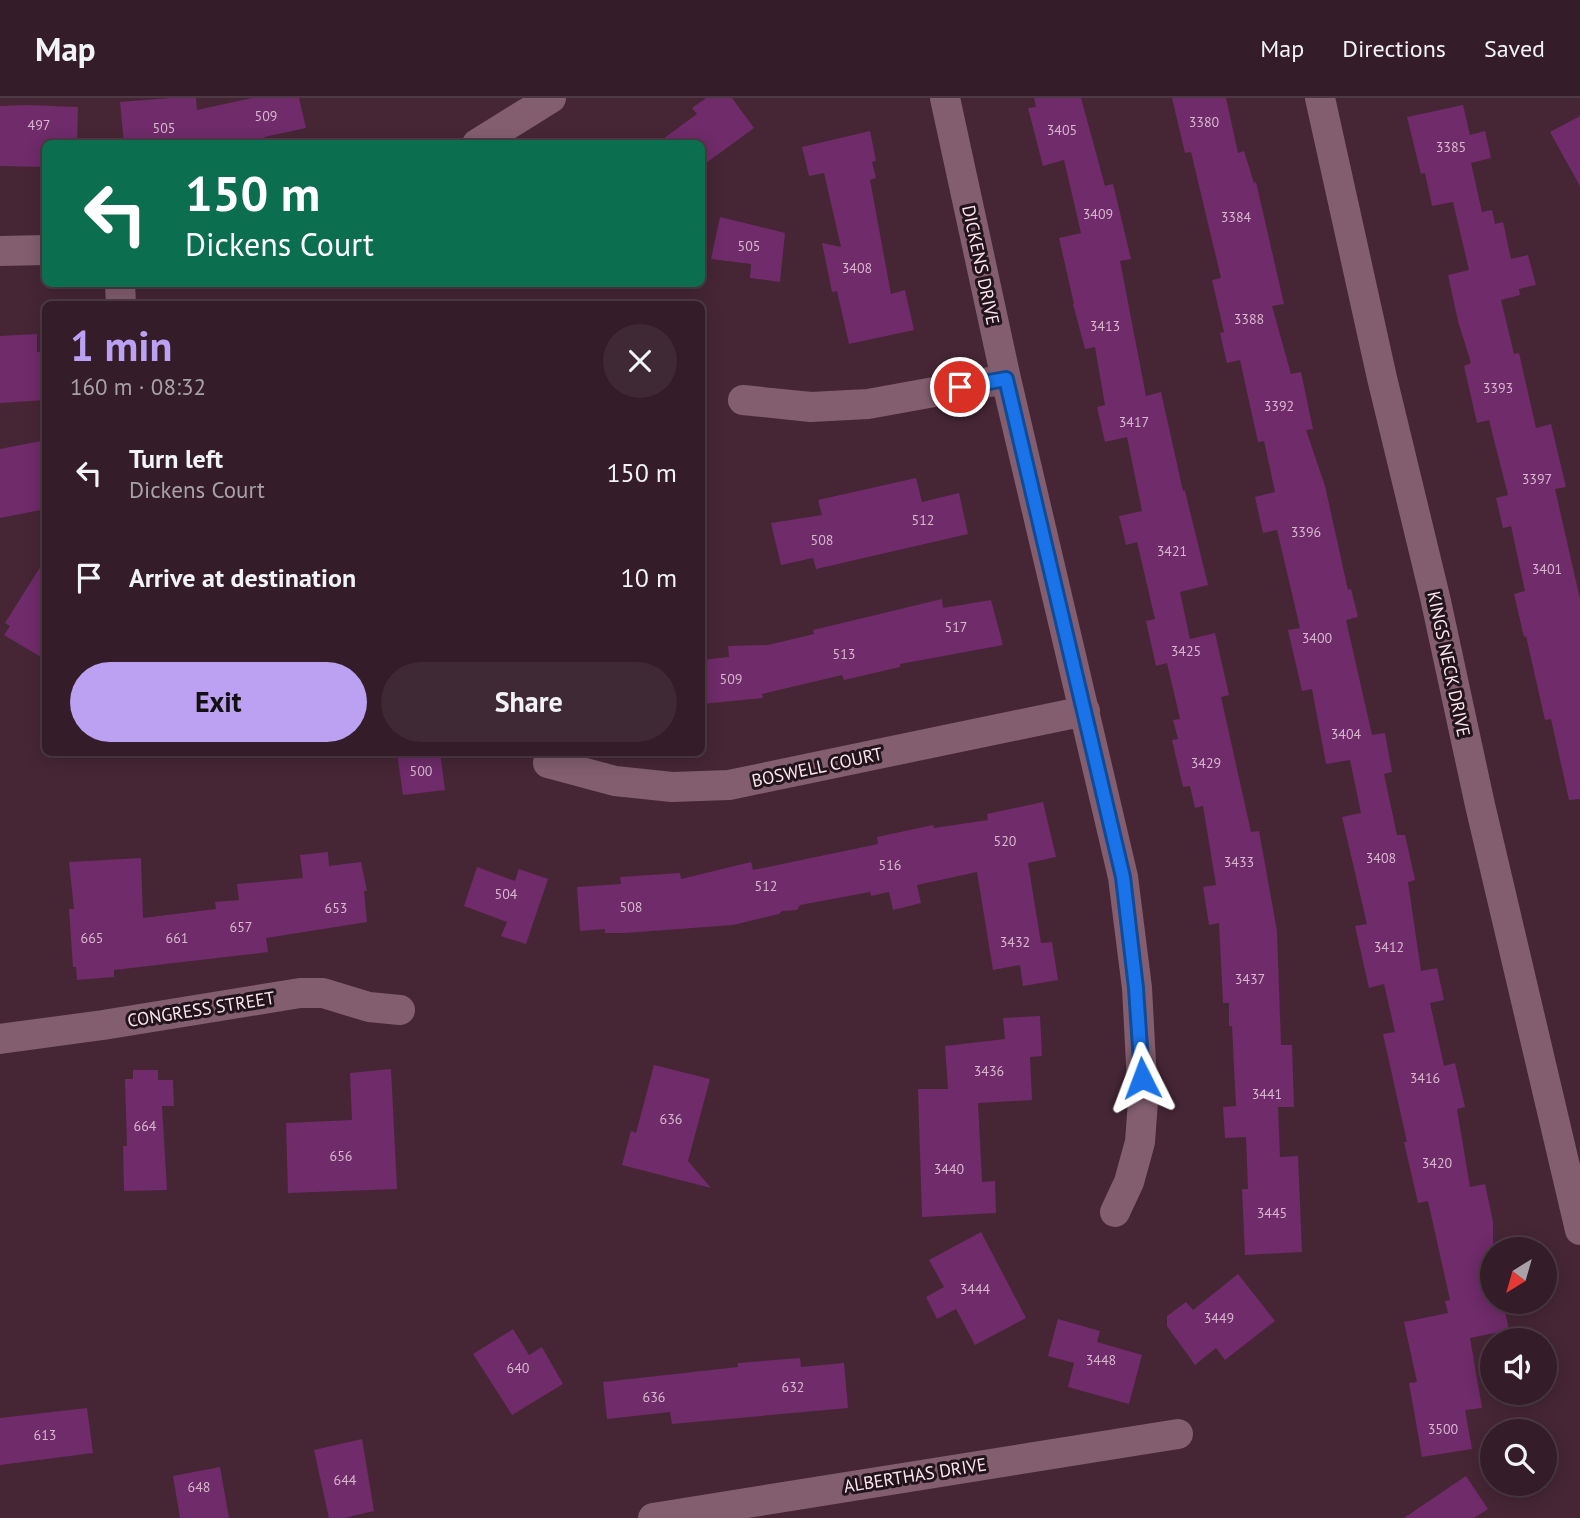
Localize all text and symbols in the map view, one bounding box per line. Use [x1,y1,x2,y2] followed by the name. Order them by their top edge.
[35,27,96,70] text: Map
[1260,33,1304,64] text: Map
[1342,33,1446,64] text: Directions
[1484,33,1545,64] text: Saved
[255,107,277,125] house number: 509
[1189,113,1220,131] house number: 3380
[28,116,50,134] house number: 497
[153,119,175,137] house number: 505
[1047,121,1077,139] house number: 3405
[1436,138,1466,156] house number: 3385
[185,161,320,225] text: 150 m
[70,168,161,259] icon: left
[957,203,1005,327] street label: DICKENS DRIVE
[1083,205,1113,223] house number: 3409
[1221,208,1252,226] house number: 3384
[185,223,374,265] text: Dickens Court
[738,237,760,255] house number: 505
[842,259,872,277] house number: 3408
[1234,310,1264,328] house number: 3388
[1090,317,1120,335] house number: 3413
[70,318,172,373] text: 1 min
[603,324,677,398] button: close
[930,357,990,417] pin
[941,368,979,406] icon: arrive
[70,372,206,401] text: 160 m · 08:32
[1483,379,1513,397] house number: 3393
[1264,397,1294,415] house number: 3392
[1119,413,1149,431] house number: 3417
[129,442,223,475] text: Turn left
[70,454,108,492] icon: left
[606,456,677,489] text: 150 m
[1522,470,1552,488] house number: 3397
[129,475,265,504] text: Dickens Court
[912,511,934,529] house number: 512
[1291,523,1321,541] house number: 3396
[811,531,833,549] house number: 508
[1157,542,1187,560] house number: 3421
[70,559,108,597] icon: arrive
[1532,560,1562,578] house number: 3401
[129,561,356,594] text: Arrive at destination
[621,561,677,594] text: 10 m
[1422,589,1476,739] street label: KINGS NECK DRIVE
[945,618,967,636] house number: 517
[1302,629,1333,647] house number: 3400
[1171,642,1201,660] house number: 3425
[833,645,855,663] house number: 513
[70,662,367,742] button: Exit
[381,662,677,742] button: Share
[720,670,742,688] house number: 509
[1331,725,1362,743] house number: 3404
[750,742,884,792] street label: BOSWELL COURT
[1191,754,1221,772] house number: 3429
[410,762,433,780] house number: 500
[994,832,1017,850] house number: 520
[1366,849,1396,867] house number: 3408
[1224,853,1254,871] house number: 3433
[879,856,901,874] house number: 516
[755,877,777,895] house number: 512
[495,885,518,903] house number: 504
[620,898,642,916] house number: 508
[325,899,347,917] house number: 653
[230,918,252,936] house number: 657
[81,929,103,947] house number: 665
[166,929,188,947] house number: 661
[1000,933,1030,951] house number: 3432
[1374,938,1404,956] house number: 3412
[1235,970,1265,988] house number: 3437
[126,986,276,1032] street label: CONGRESS STREET
[1105,1041,1179,1115] position arrow
[974,1062,1004,1080] house number: 3436
[1410,1069,1440,1087] house number: 3416
[1252,1085,1282,1103] house number: 3441
[660,1110,682,1128] house number: 636
[134,1117,157,1135] house number: 664
[330,1147,352,1165] house number: 656
[1422,1154,1453,1172] house number: 3420
[934,1160,965,1178] house number: 3440
[1257,1204,1287,1222] house number: 3445
[1480,1237,1558,1314] north arrow
[1480,1237,1557,1496] map controls
[960,1280,991,1298] house number: 3444
[1204,1309,1234,1327] house number: 3449
[1480,1328,1557,1405] button: sound
[1086,1351,1116,1369] house number: 3448
[507,1359,530,1377] house number: 640
[782,1378,804,1396] house number: 632
[643,1388,665,1406] house number: 636
[1480,1419,1557,1496] button: search
[1428,1420,1459,1438] house number: 3500
[34,1426,56,1444] house number: 613
[842,1452,988,1498] street label: ALBERTHAS DRIVE
[334,1471,357,1489] house number: 644
[188,1478,210,1496] house number: 648

